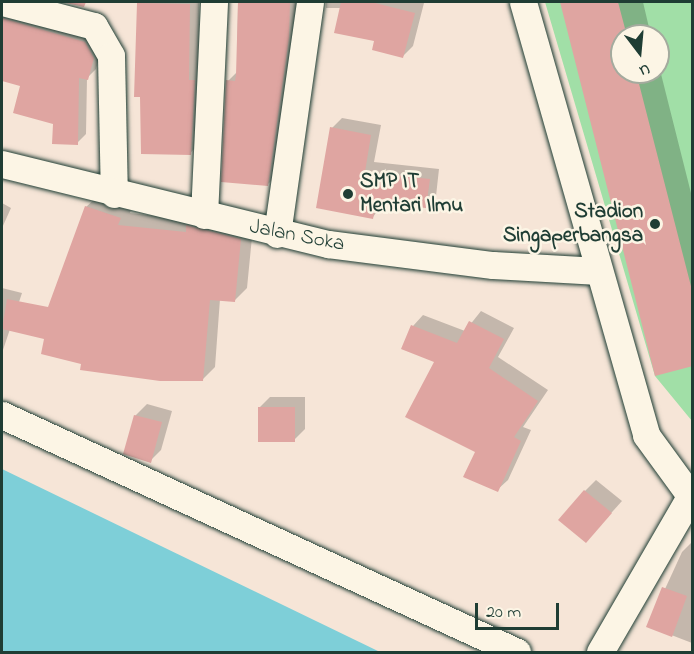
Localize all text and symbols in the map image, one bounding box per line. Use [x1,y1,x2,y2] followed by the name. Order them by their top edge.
[610,24,670,84] north arrow
[636,56,653,82] text: U
[360,169,463,219] place label: SMP IT Mentari Ilmu
[341,187,355,201] marker: SMP IT Mentari Ilmu
[503,199,643,249] place label: Stadion Singaperbangsa
[247,214,347,258] street label: Jalan Soka
[648,217,662,231] marker: Stadion Singaperbangsa
[478,591,562,629] scale bar
[486,600,521,626] text: 20 m

